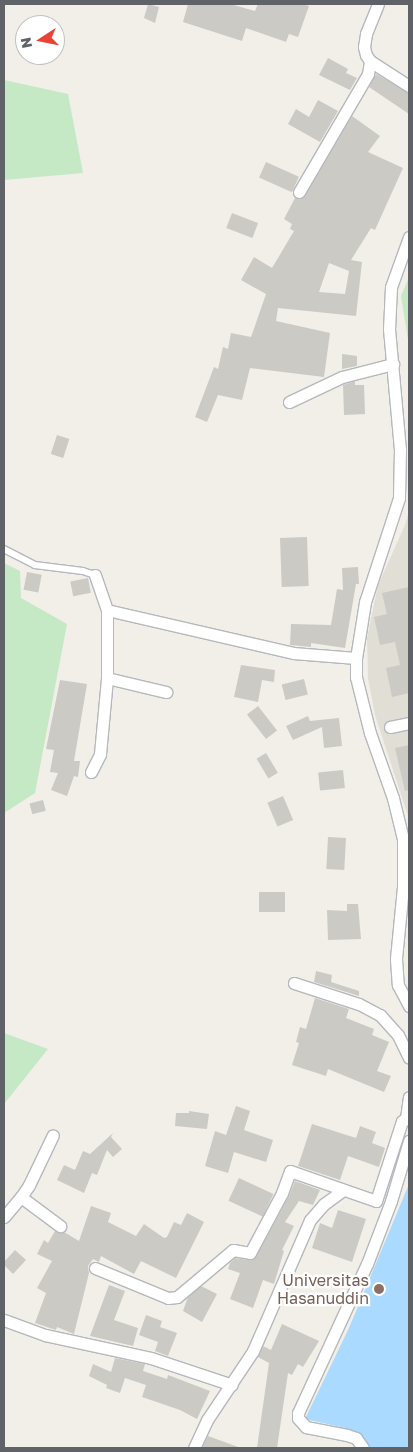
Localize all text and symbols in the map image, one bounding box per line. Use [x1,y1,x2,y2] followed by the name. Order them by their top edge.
[15,15,65,65] north arrow
[16,36,35,50] text: N
[277,1270,369,1308] place label: Universitas Hasanuddin
[373,1283,385,1295] marker: Universitas Hasanuddin

